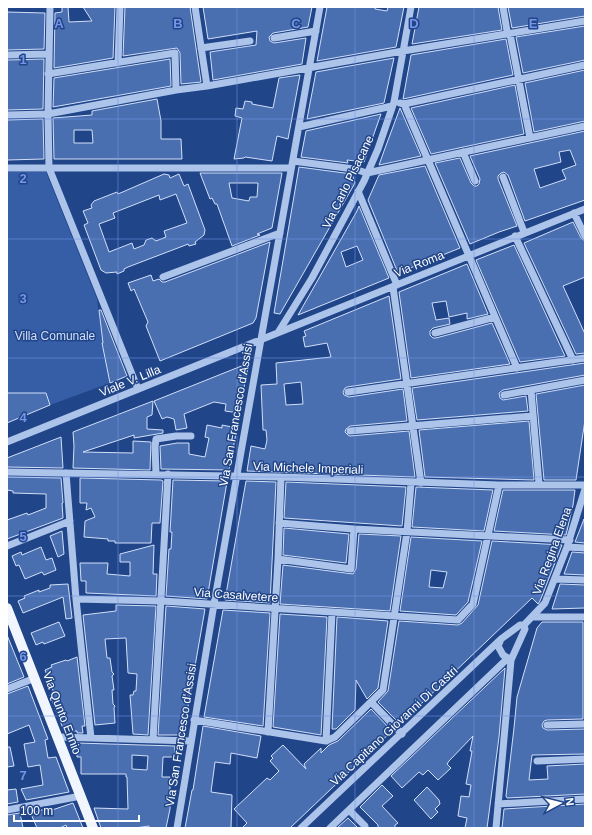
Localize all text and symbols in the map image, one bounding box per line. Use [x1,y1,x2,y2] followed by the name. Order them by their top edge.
[54,16,64,31] text: A
[173,16,183,31] text: B
[291,16,301,31] text: C
[409,16,419,31] text: D
[529,16,538,31] text: E
[19,52,27,67] text: 1
[319,133,377,231] street label: Via Carlo Pisacane
[19,171,27,186] text: 2
[392,248,446,280] street label: Via Roma
[19,291,27,306] text: 3
[15,329,96,343] park label: Villa Comunale
[217,342,255,488] street label: Via San Francesco d'Assisi
[97,362,163,400] street label: Viale V. Lilla
[19,410,27,425] text: 4
[253,459,363,477] street label: Via Michele Imperiali
[530,505,575,597] street label: Via Regina Elena
[19,529,27,544] text: 5
[193,585,279,605] street label: Via Casalvetere
[19,649,27,664] text: 6
[163,662,199,808] street label: Via San Francesco d'Assisi
[328,663,460,789] street label: Via Capitano Giovanni Di Castri
[40,670,84,757] street label: Via Qunto Ennio
[19,768,27,783] text: 7
[540,783,580,823] north arrow
[14,797,139,823] scale bar
[563,797,576,807] text: N
[20,804,53,818] text: 100 m

